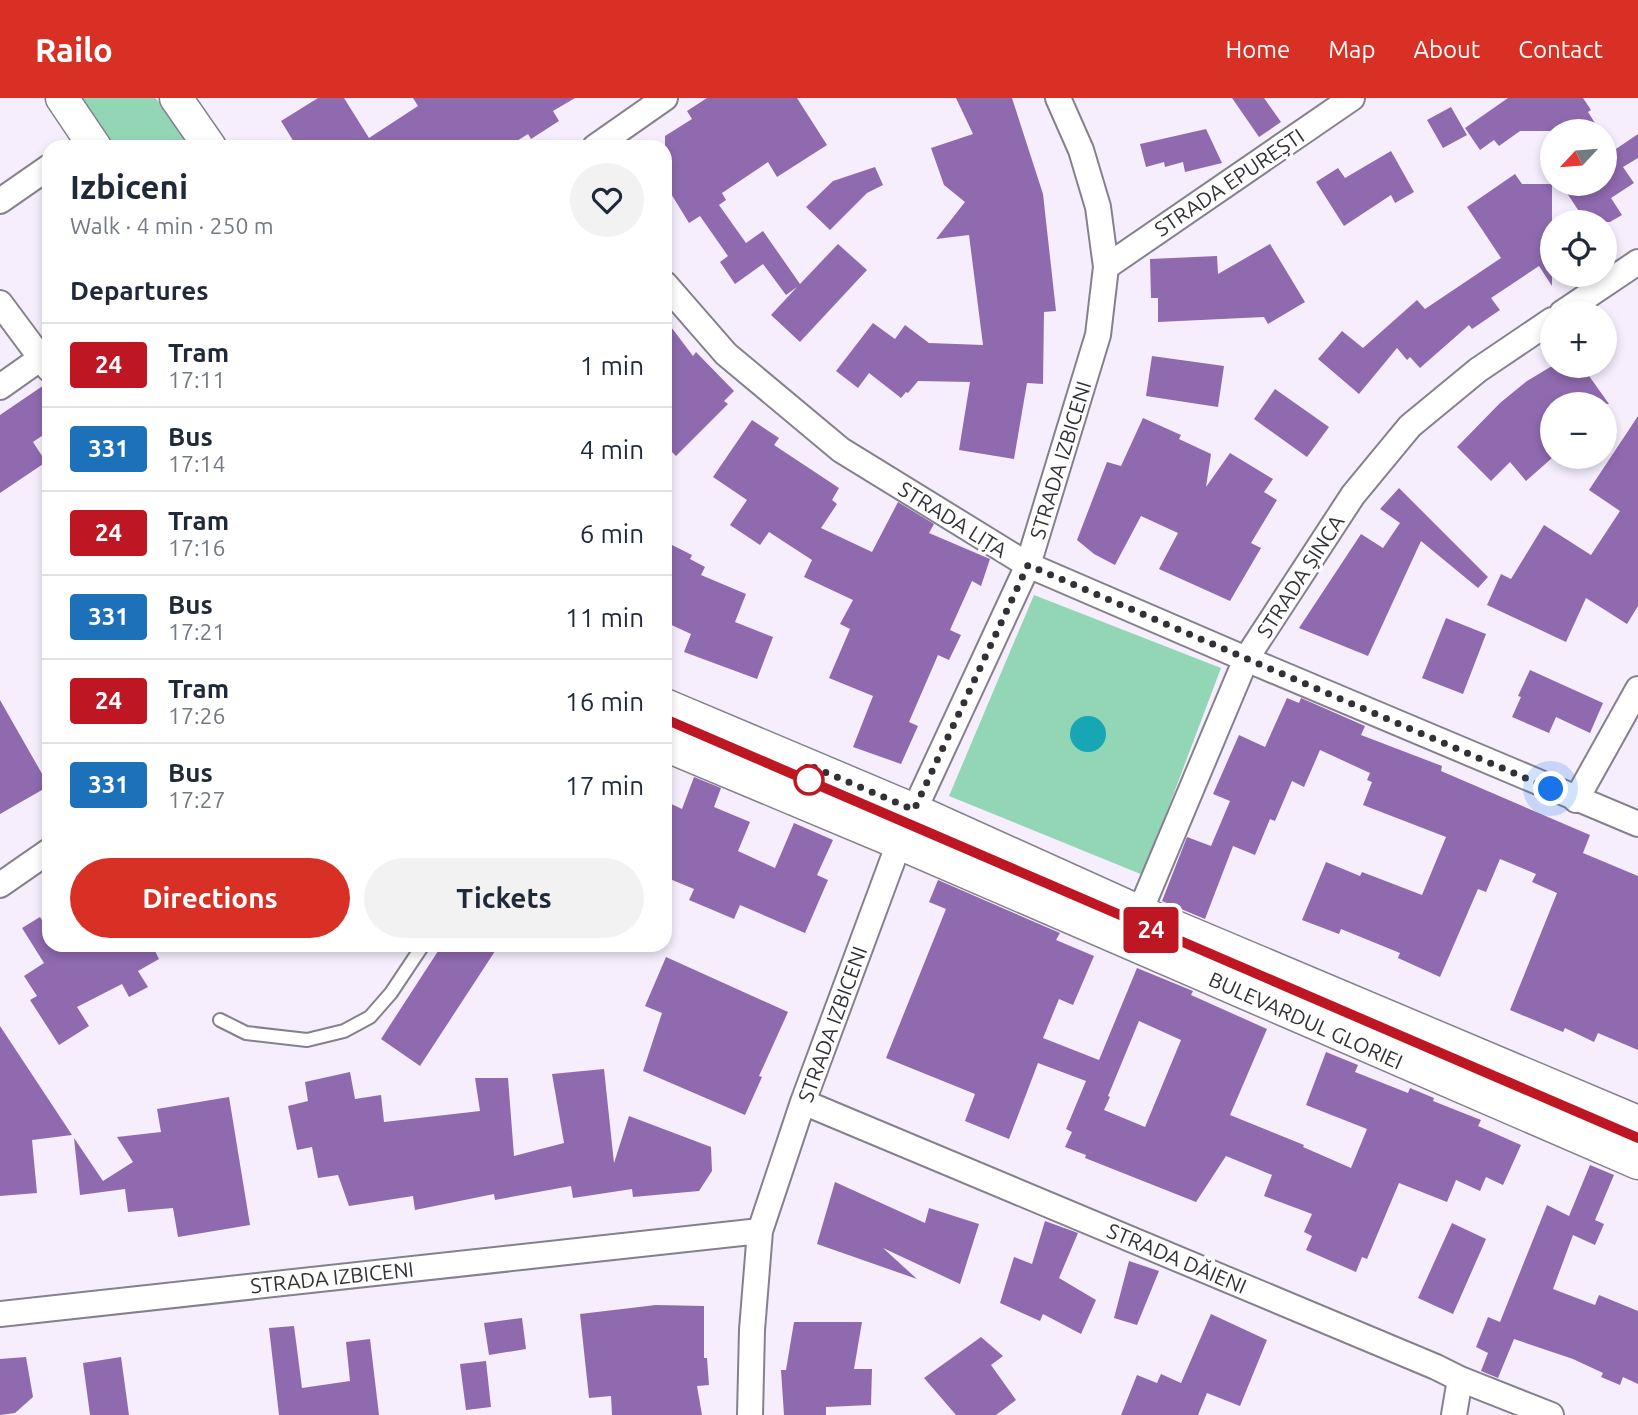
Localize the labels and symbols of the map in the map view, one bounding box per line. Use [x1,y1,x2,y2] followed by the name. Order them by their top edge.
[1540,119,1617,196] north arrow
[1150,123,1308,241] street label: STRADA EPUREȘTI
[1025,378,1095,542] street label: STRADA IZBICENI
[894,476,1012,562] street label: STRADA LIȚA
[1251,510,1349,642] street label: STRADA ȘINCA
[794,765,824,795] unlabelled marker
[1533,771,1568,806] your location
[1120,907,1182,953] line badge: 24
[793,943,871,1105] street label: STRADA IZBICENI
[1205,966,1407,1074] street label: BULEVARDUL GLORIEI
[1104,1218,1250,1298] street label: STRADA DĂIENI
[249,1256,415,1298] street label: STRADA IZBICENI

